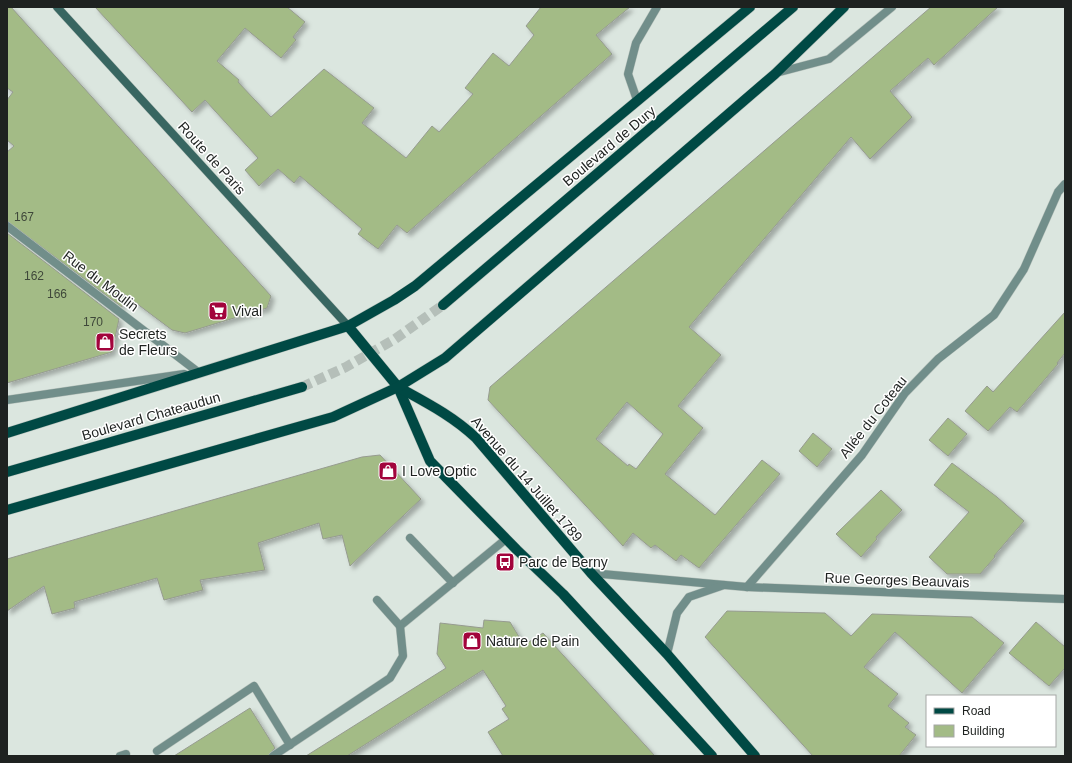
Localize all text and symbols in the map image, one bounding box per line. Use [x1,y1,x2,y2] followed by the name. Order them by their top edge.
[559,103,659,189] street label: Boulevard de Dury
[175,118,249,198] street label: Route de Paris
[14,210,34,224] house number: 167
[60,247,142,315] street label: Rue du Moulin
[24,269,44,283] house number: 162
[47,287,67,301] house number: 166
[207,300,229,322] supermarket icon: Vival
[232,303,262,319] place label: Vival
[83,315,103,329] house number: 170
[119,326,177,358] place label: Secrets de Fleurs
[94,331,116,353] shop icon: Secrets de Fleurs
[836,373,910,461] street label: Allée du Coteau
[80,389,222,443] street label: Boulevard Chateaudun
[468,413,586,545] street label: Avenue du 14 Juillet 1789
[377,460,399,482] shop icon: I Love Optic
[402,463,477,479] place label: I Love Optic
[494,551,516,573] bus stop icon: Parc de Berny
[519,554,608,570] place label: Parc de Berny
[824,569,970,591] street label: Rue Georges Beauvais
[461,630,483,652] shop icon: Nature de Pain
[486,633,579,649] place label: Nature de Pain
[926,695,1056,747] legend
[962,704,991,718] text: Road
[962,724,1005,738] text: Building

